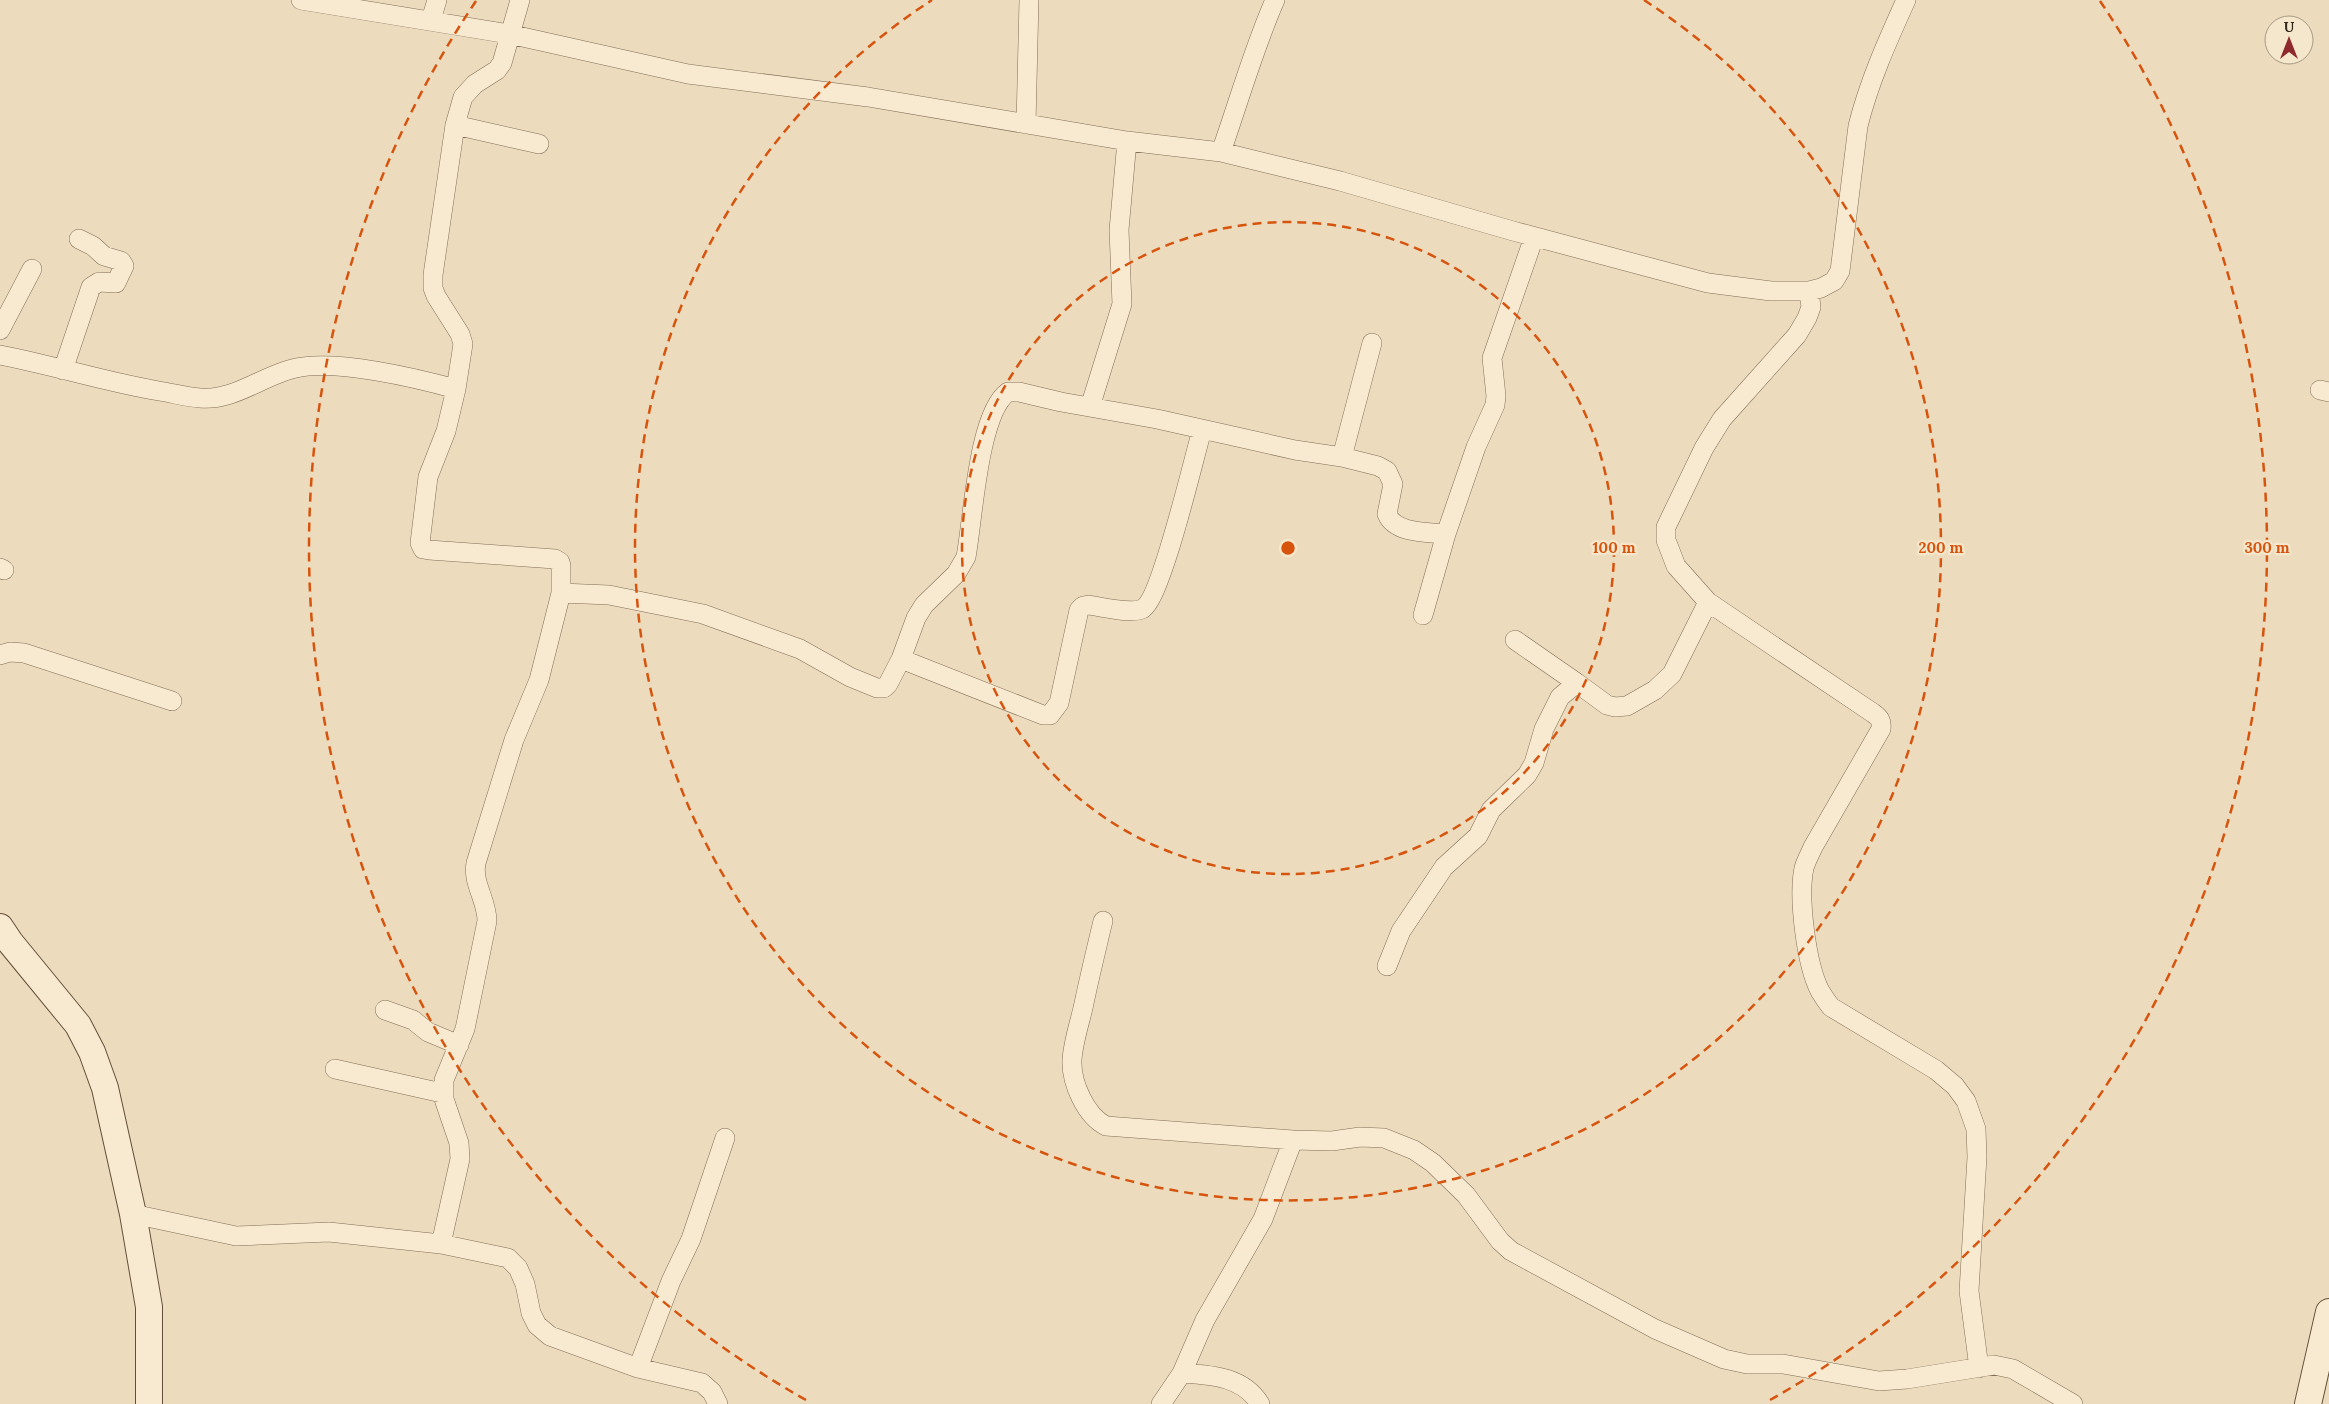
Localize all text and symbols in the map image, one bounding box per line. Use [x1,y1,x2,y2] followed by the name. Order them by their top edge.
[2264,15,2314,65] north arrow
[2284,18,2295,36] text: U
[1593,538,1636,557] text: 100 m
[1919,538,1964,557] text: 200 m
[2244,538,2290,557] text: 300 m
[1279,539,1297,557] centre of rings

